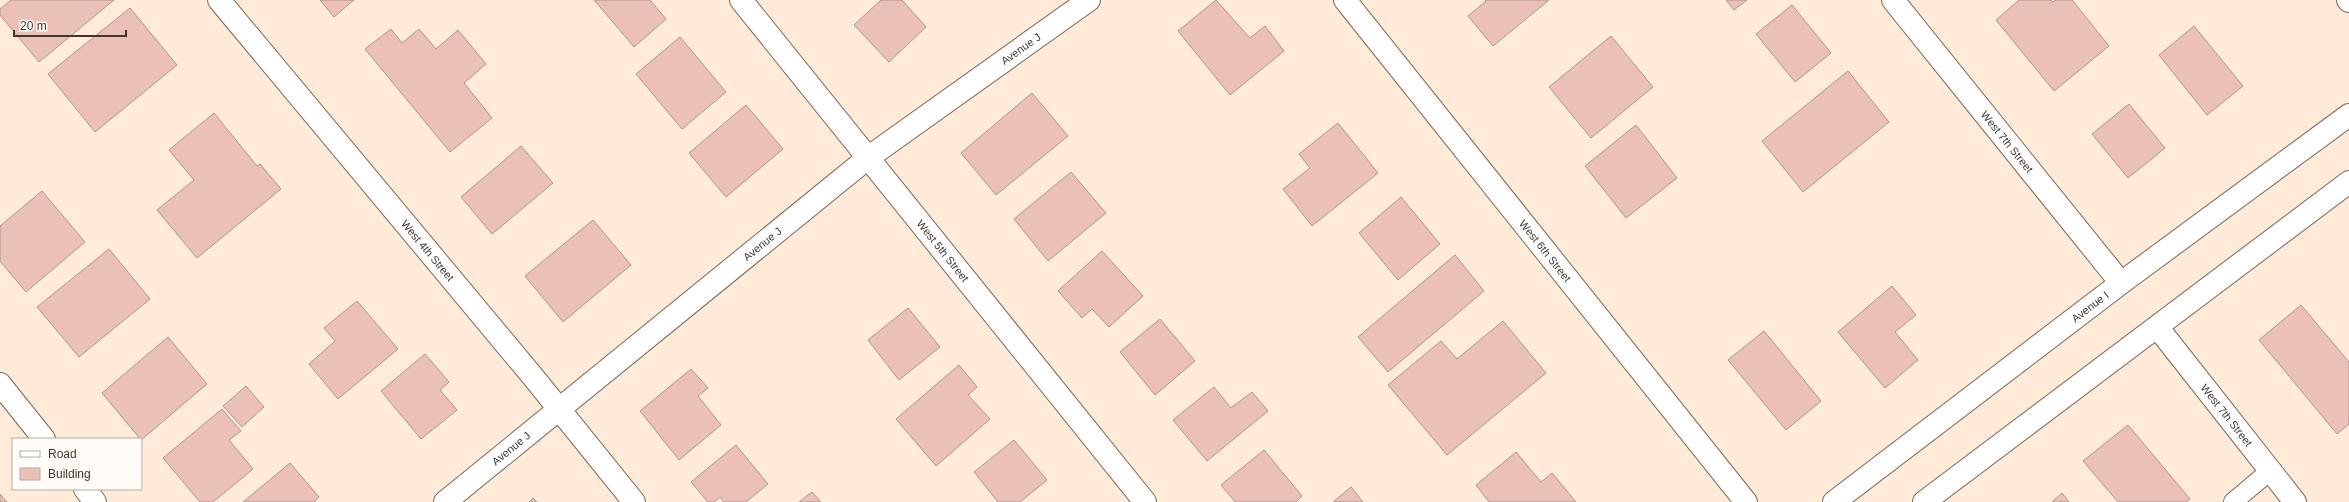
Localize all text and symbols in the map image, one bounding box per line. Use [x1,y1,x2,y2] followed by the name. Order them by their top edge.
[14,12,126,38] scale bar
[20,19,47,33] text: 20 m
[999,31,1043,67] street label: Avenue J
[1979,108,2036,175] street label: West 7th Street
[1517,217,1574,284] street label: West 6th Street
[399,218,457,283] street label: West 4th Street
[914,218,971,284] street label: West 5th Street
[741,225,784,263] street label: Avenue J
[2069,289,2111,325] street label: Avenue I
[2199,382,2255,449] street label: West 7th Street
[489,429,532,467] street label: Avenue J
[12,438,142,490] legend
[48,447,77,461] text: Road
[48,467,91,481] text: Building

